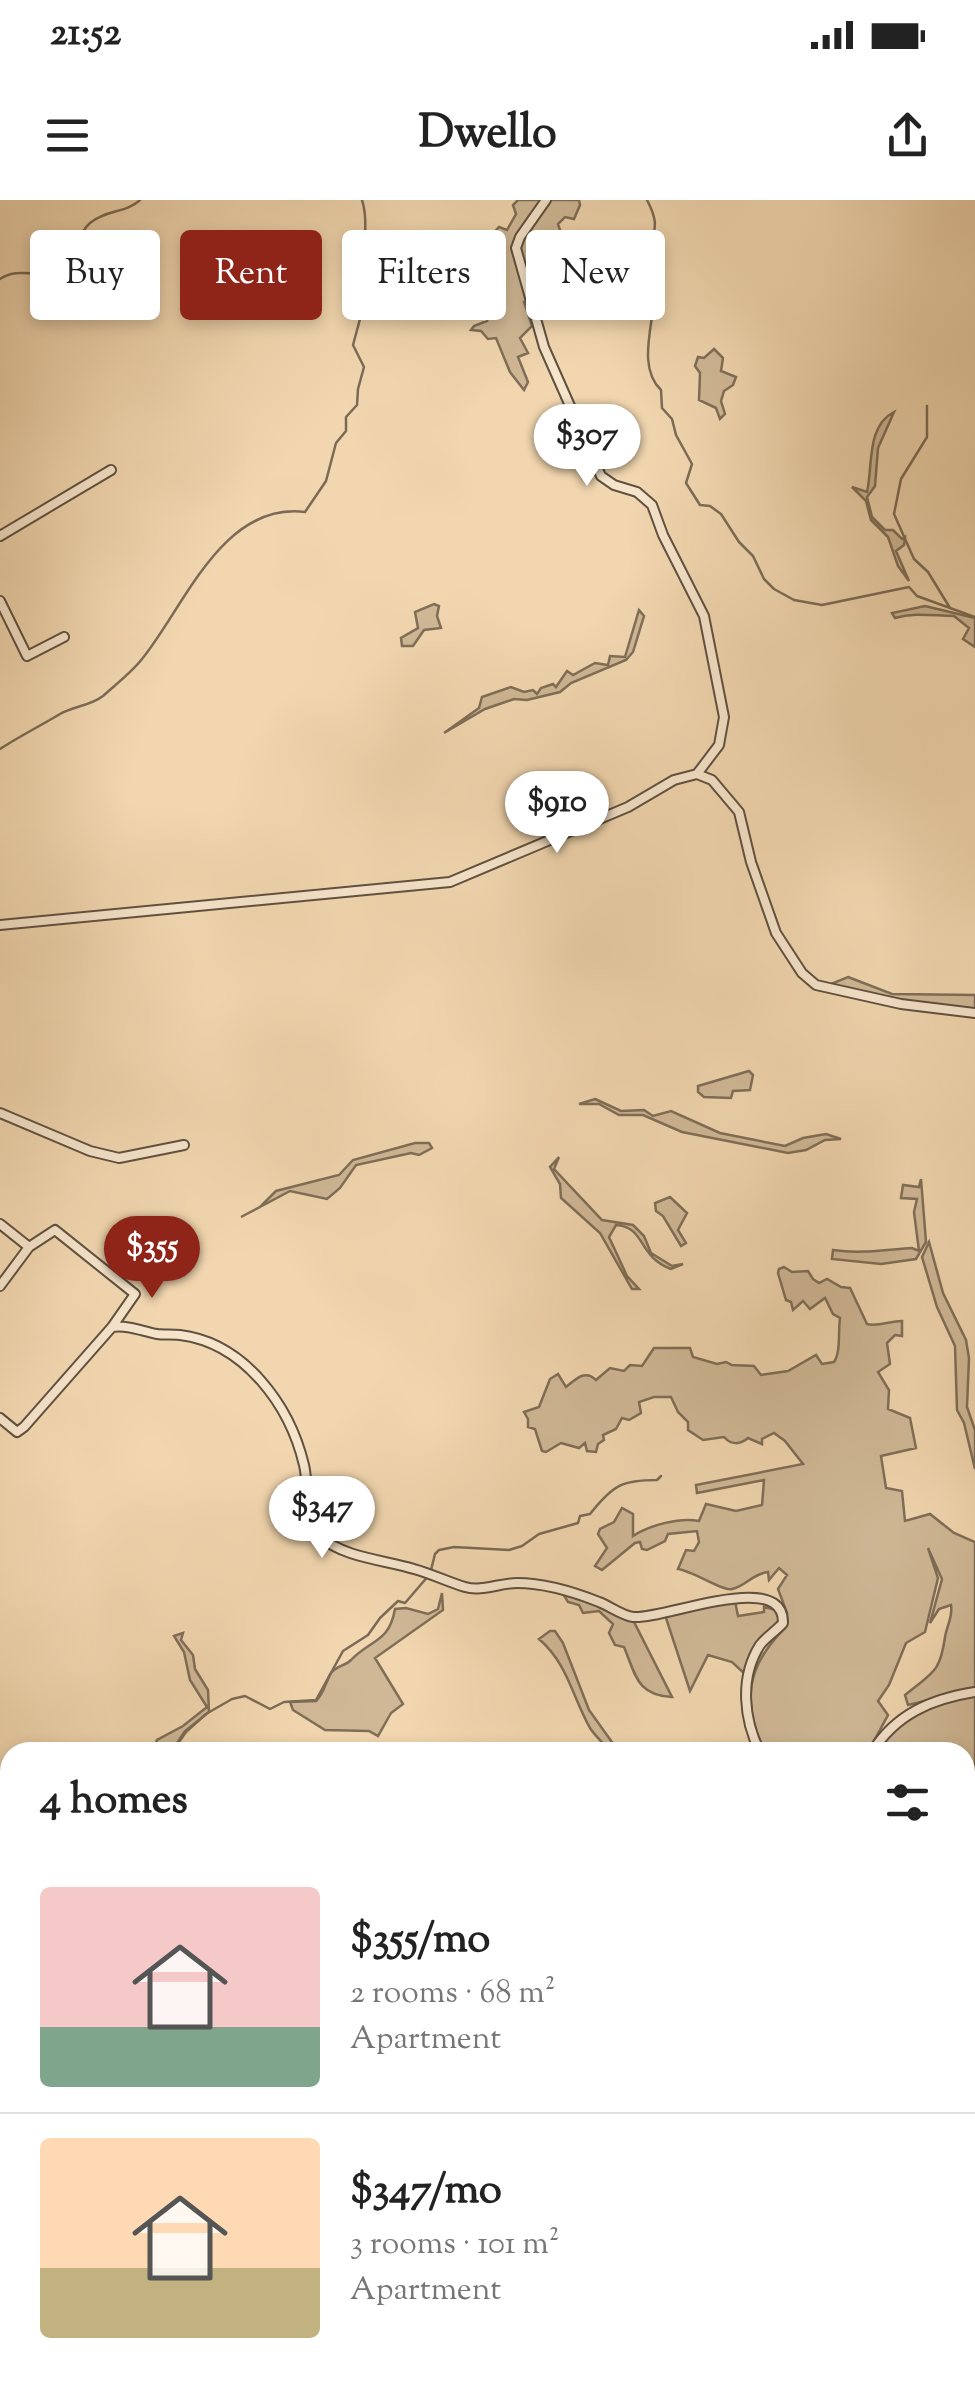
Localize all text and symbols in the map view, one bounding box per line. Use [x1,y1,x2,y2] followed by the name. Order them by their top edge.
[50,8,121,62] text: 21:52
[418,103,557,168] text: Dwello
[40,108,95,163] icon: menu
[880,108,935,163] icon: share
[30,230,160,320] chip: Buy
[180,230,322,320] chip: Rent
[342,230,506,320] chip: Filters
[526,230,665,320] chip: New
[528,404,646,489] pin: $307
[556,413,618,459] text: $307
[498,771,616,856] pin: $910
[527,780,587,826] text: $910
[93,1216,211,1301] pin: $355
[126,1225,178,1271] text: $355
[263,1476,381,1561] pin: $347
[291,1485,353,1531] text: $347
[40,1772,188,1832] text: 4 homes
[880,1775,935,1830] icon: filters
[350,1911,490,1971] text: $355/mo
[120,1927,240,2047] icon: home
[350,1971,556,2017] text: 2 rooms · 68 m²
[350,2017,501,2063] text: Apartment
[350,2162,502,2222] text: $347/mo
[120,2178,240,2298] icon: home
[350,2222,560,2268] text: 3 rooms · 101 m²
[350,2268,501,2314] text: Apartment

